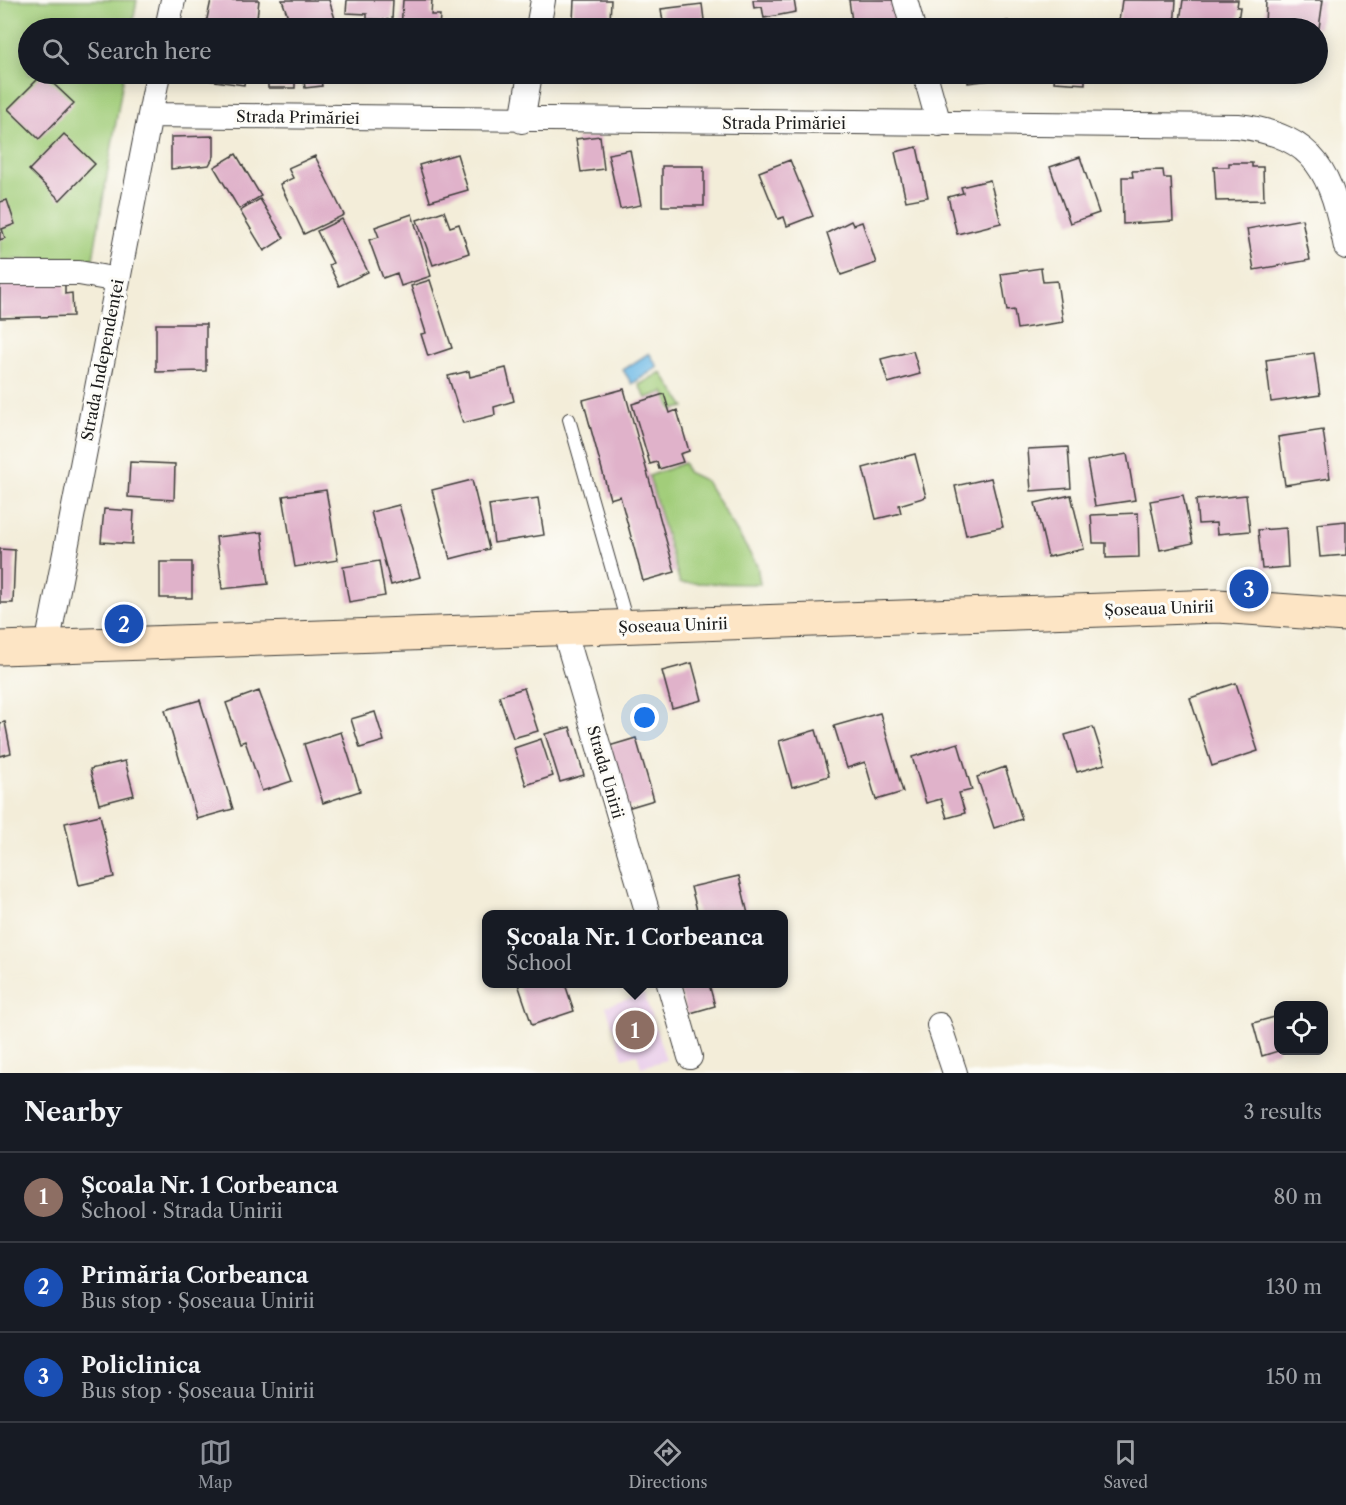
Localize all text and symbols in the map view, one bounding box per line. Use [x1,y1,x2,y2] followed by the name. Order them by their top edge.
[18,18,1328,84] search box
[39,35,72,68] icon: search
[87,38,212,65] text: Search here
[236,106,360,128] street label: Strada Primăriei
[722,113,846,133] street label: Strada Primăriei
[77,277,128,443] street label: Strada Independenței
[1230,566,1268,612] pin: 3
[1104,596,1214,620] street label: Șoseaua Unirii
[104,602,144,646] pin: 2
[618,613,728,637] street label: Șoseaua Unirii
[630,703,659,732] your location
[583,723,629,821] street label: Strada Unirii
[482,910,788,988] popup
[506,924,764,951] text: Școala Nr. 1 Corbeanca
[506,951,572,975] text: School
[1274,1001,1328,1055] map controls
[1274,1001,1328,1055] button: locate
[616,1008,654,1052] pin: 1
[24,1096,122,1128] text: Nearby
[1244,1100,1322,1124] text: 3 results
[81,1172,338,1199] text: Școala Nr. 1 Corbeanca
[39,1185,48,1209] text: 1
[1274,1185,1322,1209] text: 80 m
[81,1199,283,1223] text: School · Strada Unirii
[81,1262,309,1289] text: Primăria Corbeanca
[38,1275,49,1299] text: 2
[1266,1275,1322,1299] text: 130 m
[81,1289,315,1313] text: Bus stop · Șoseaua Unirii
[81,1352,201,1379] text: Policlinica
[38,1365,49,1389] text: 3
[1266,1365,1322,1389] text: 150 m
[81,1379,315,1403] text: Bus stop · Șoseaua Unirii
[198,1436,232,1492] tab: Map
[628,1436,707,1492] tab: Directions
[1104,1436,1148,1492] tab: Saved

